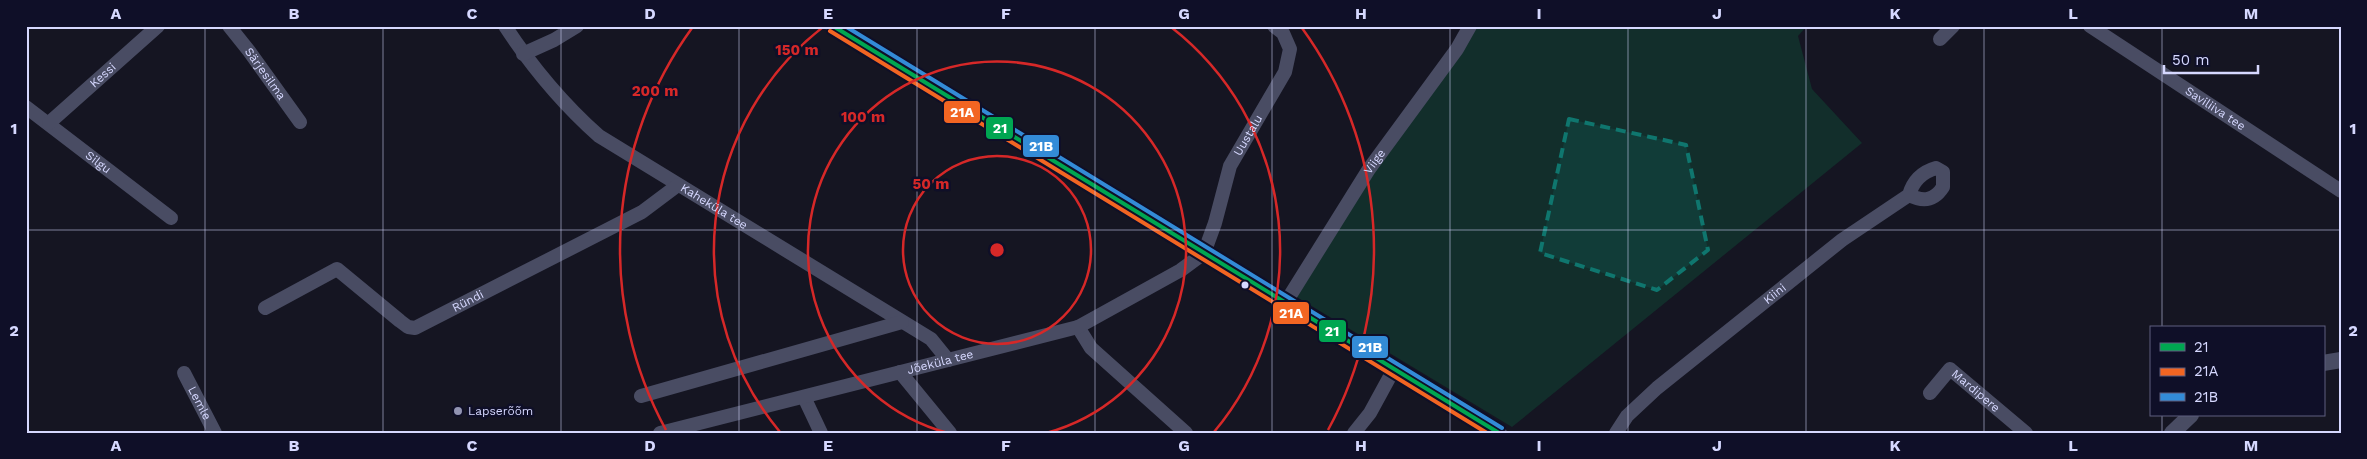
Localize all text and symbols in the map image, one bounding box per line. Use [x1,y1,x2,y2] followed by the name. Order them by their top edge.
[111,4,122,23] text: A
[289,4,300,23] text: B
[467,4,478,23] text: C
[644,4,656,23] text: D
[823,4,833,23] text: E
[1001,4,1011,23] text: F
[1178,4,1190,23] text: G
[1355,4,1367,23] text: H
[1536,4,1542,23] text: I
[1712,4,1722,23] text: J
[1889,4,1901,23] text: K
[2068,4,2078,23] text: L
[2244,4,2258,23] text: M
[775,41,819,59] text: 150 m
[2164,42,2258,74] scale bar
[242,45,289,103] street label: Särjesilma
[2172,51,2209,69] text: 50 m
[87,60,119,90] street label: Kessi
[632,82,678,100] text: 200 m
[2183,84,2248,133] street label: Saviliiva tee
[943,100,981,124] line badge: 21A
[950,104,974,120] text: 21A
[841,108,885,126] text: 100 m
[1231,112,1265,158] street label: Uustalu
[985,116,1014,140] line badge: 21
[11,119,17,138] text: 1
[2350,119,2356,138] text: 1
[993,120,1007,136] text: 21
[1022,134,1060,158] line badge: 21B
[1029,138,1053,154] text: 21B
[1361,146,1388,177] street label: Viige
[83,148,114,176] street label: Silgu
[913,175,949,193] text: 50 m
[678,181,750,232] street label: Kaheküla tee
[988,241,1006,259] centre of rings
[1240,280,1250,290] unlabelled marker
[1761,281,1789,307] street label: Kiini
[450,287,486,315] street label: Ründi
[1272,301,1310,325] line badge: 21A
[1279,305,1303,321] text: 21A
[1318,319,1347,343] line badge: 21
[9,321,19,340] text: 2
[2348,321,2358,340] text: 2
[1325,323,1339,339] text: 21
[2150,326,2324,416] legend
[1351,335,1389,359] line badge: 21B
[2194,338,2209,356] text: 21
[1358,339,1382,355] text: 21B
[905,347,975,377] street label: Jõeküla tee
[2194,362,2219,380] text: 21A
[1949,367,2003,415] street label: Mardipere
[185,384,214,422] street label: Lemle
[2194,388,2218,406] text: 21B
[468,404,533,418] place label: Lapserõõm
[452,405,464,417] marker: Lapserõõm
[111,436,122,455] text: A
[289,436,300,455] text: B
[467,436,478,455] text: C
[644,436,656,455] text: D
[823,436,833,455] text: E
[1001,436,1011,455] text: F
[1178,436,1190,455] text: G
[1355,436,1367,455] text: H
[1536,436,1542,455] text: I
[1712,436,1722,455] text: J
[1889,436,1901,455] text: K
[2068,436,2078,455] text: L
[2244,436,2258,455] text: M

